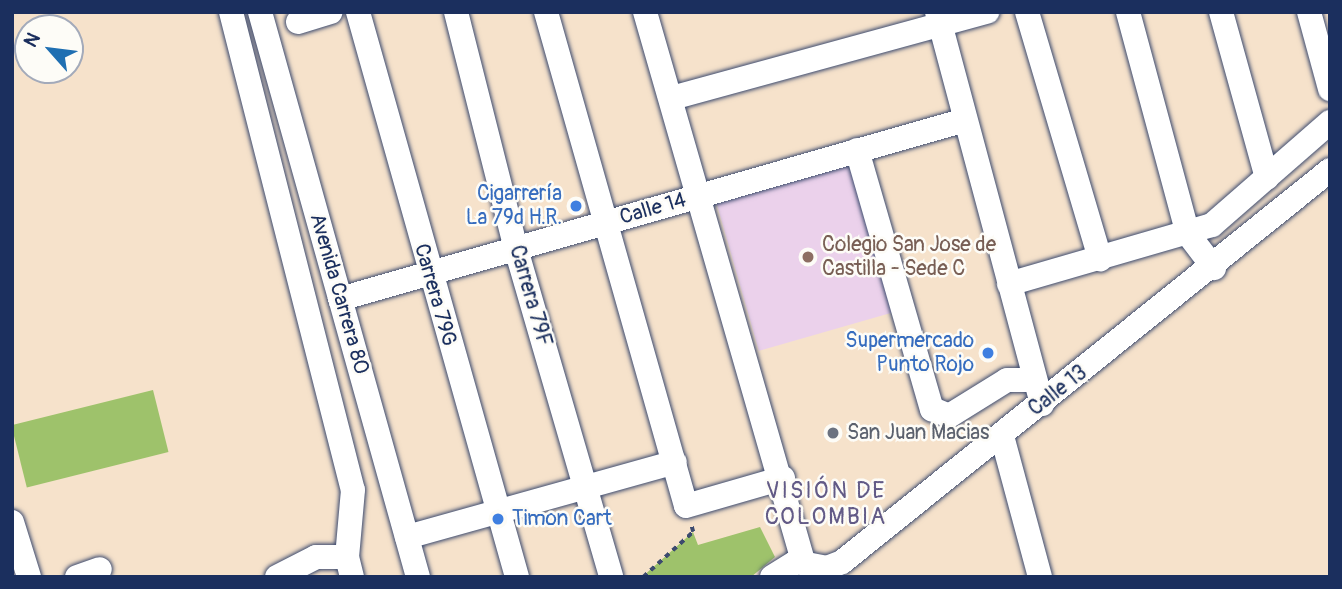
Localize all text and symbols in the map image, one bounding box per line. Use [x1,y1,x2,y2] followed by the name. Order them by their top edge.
[14,14,84,84] north arrow
[19,29,46,51] text: N
[466,181,562,231] place label: Cigarrería La 79d H.R.
[617,188,689,230] street label: Calle 14
[568,198,584,214] marker: Cigarrería La 79d H.R.
[304,211,374,377] street label: Avenida Carrera 80
[822,232,996,282] place label: Colegio San Jose de Castilla - Sede C
[408,241,462,349] street label: Carrera 79G
[504,243,556,349] street label: Carrera 79F
[800,249,816,265] marker: Colegio San Jose de Castilla - Sede C
[845,328,974,378] place label: Supermercado Punto Rojo
[980,345,996,361] marker: Supermercado Punto Rojo
[1024,360,1092,422] street label: Calle 13
[847,420,989,446] place label: San Juan Macias
[825,425,841,441] marker: San Juan Macias
[766,477,886,531] district label: VISIÓN DE COLOMBIA
[512,506,612,532] place label: Timon Cart
[490,511,506,527] marker: Timon Cart

